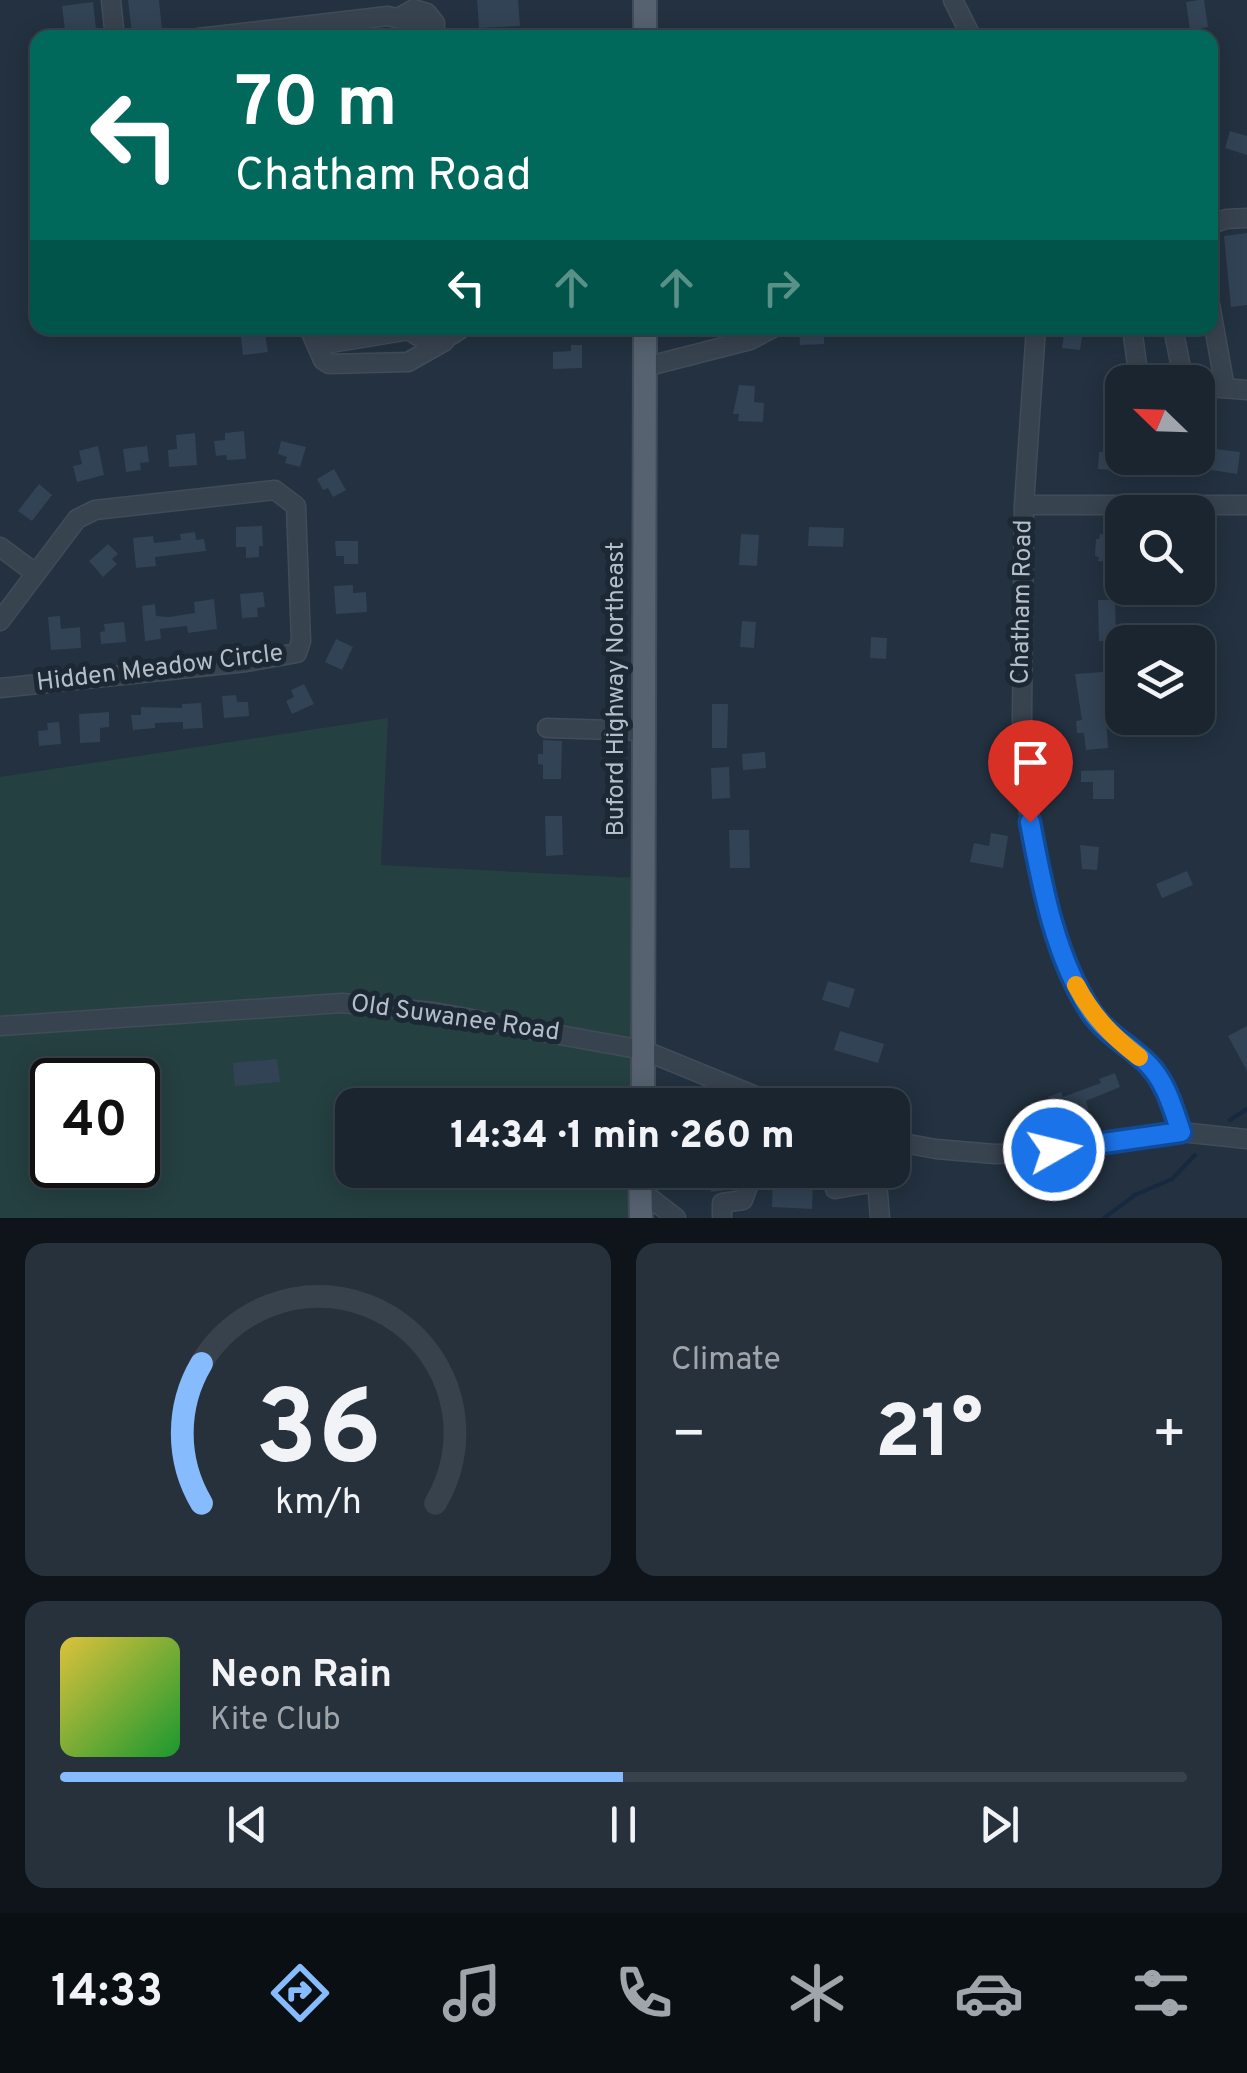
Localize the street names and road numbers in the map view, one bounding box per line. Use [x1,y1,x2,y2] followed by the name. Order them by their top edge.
[1006,519,1040,685] street label: Chatham Road
[601,541,633,837] street label: Buford Highway Northeast
[35,638,285,700] street label: Hidden Meadow Circle
[349,989,561,1049] street label: Old Suwanee Road

